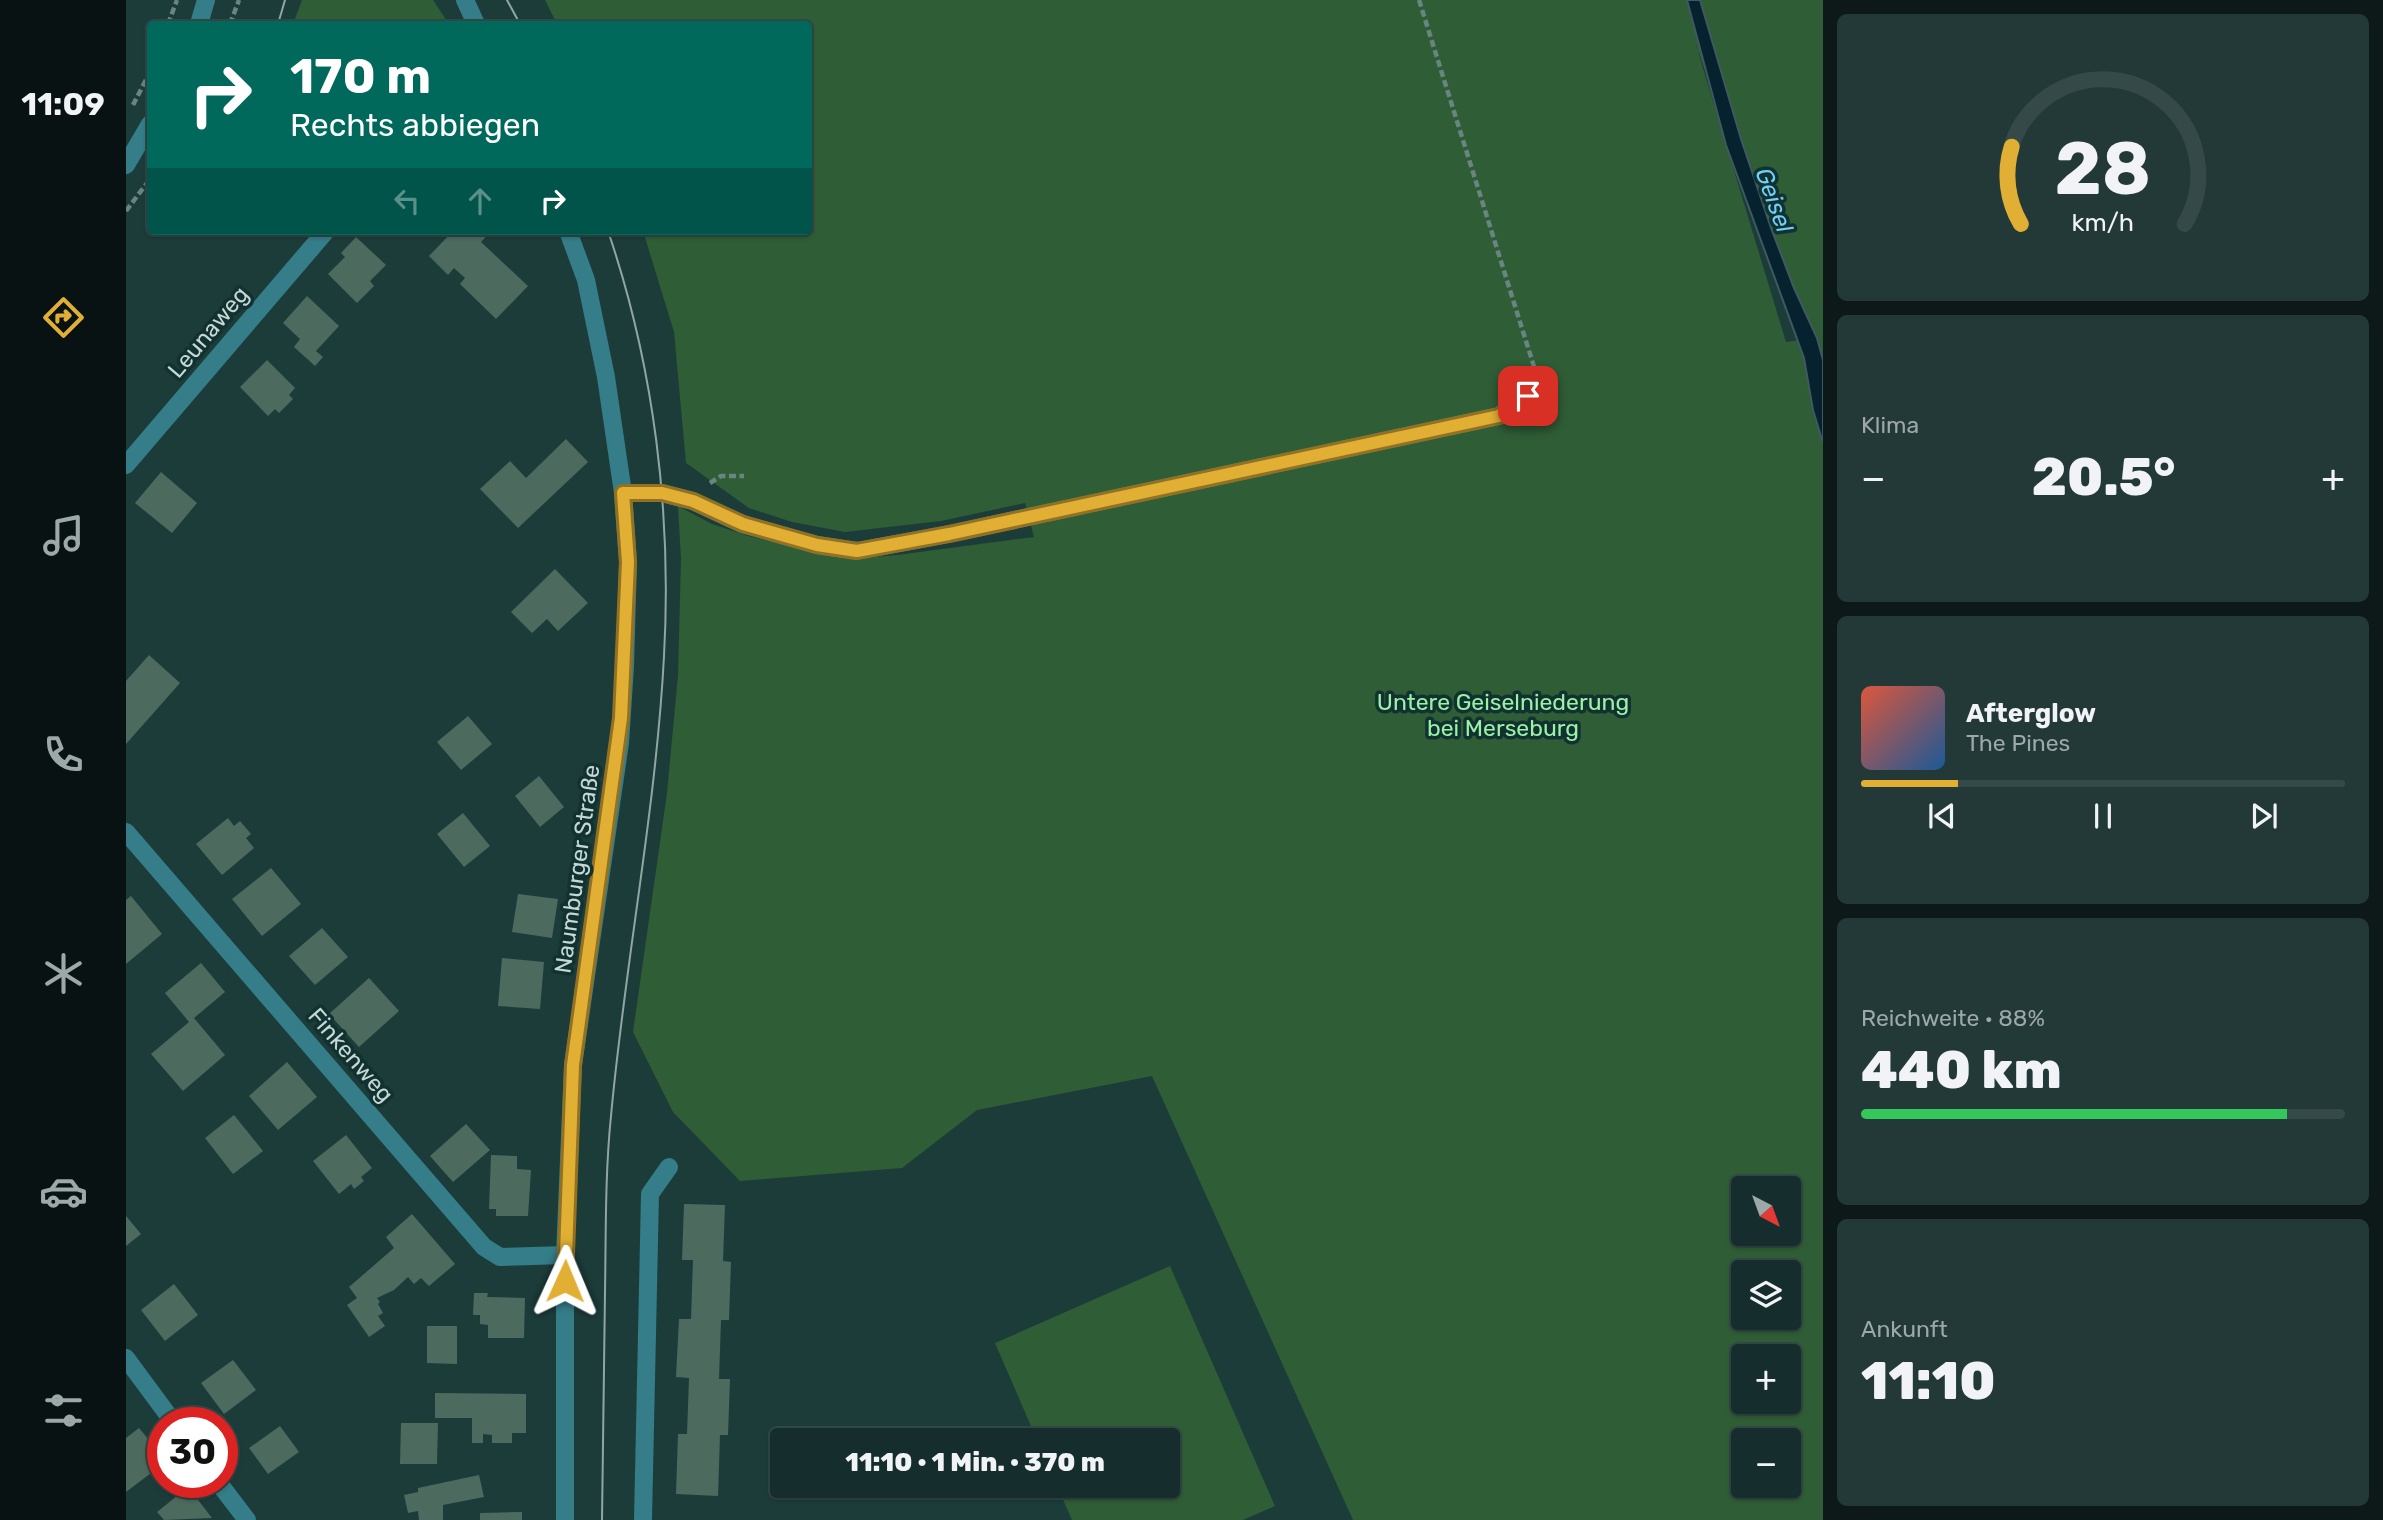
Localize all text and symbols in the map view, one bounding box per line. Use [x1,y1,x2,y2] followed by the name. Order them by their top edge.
[290,47,431,105] text: 170 m
[175,49,266,140] icon: right
[21,85,105,123] text: 11:09
[290,106,540,144] text: Rechts abbiegen
[2055,126,2151,212] text: 28
[1749,164,1799,237] water label: Geisel
[388,182,426,220] icon: left
[461,182,499,220] icon: ahead
[534,182,572,220] icon: right
[2072,207,2134,236] text: km/h
[162,281,254,383] street label: Leunaweg
[39,293,88,342] icon: directions
[1498,366,1558,426] pin
[1509,377,1547,415] icon: arrive
[1861,411,1919,439] text: Klima
[2032,446,2175,508] text: 20.5°
[1861,455,1886,501] text: −
[2321,455,2345,501] text: +
[39,511,88,560] icon: music
[1377,688,1629,742] park label: Untere Geiselniederung bei Merseburg
[1966,698,2096,729] text: Afterglow
[1966,729,2070,757] text: The Pines
[39,730,88,779] icon: phone
[548,763,606,975] street label: Naumburger Straße
[1923,797,1961,835] icon: previous
[2084,797,2122,835] icon: pause
[2245,797,2283,835] icon: next
[39,949,88,998] icon: climate
[302,1002,400,1108] street label: Finkenweg
[1861,1004,2045,1032] text: Reichweite · 88%
[1861,1039,2062,1101] text: 440 km
[39,1167,88,1216] icon: car
[1731,1176,1801,1246] north arrow
[1731,1176,1801,1498] map controls
[528,1244,602,1318] position arrow
[1731,1260,1801,1330] button: layers
[1861,1315,1948,1343] text: Ankunft
[1731,1344,1801,1414] button: +
[1861,1350,1996,1412] text: 11:10
[39,1386,88,1435] icon: filters
[147,1407,238,1498] speed limit sign: 30
[1731,1428,1801,1498] button: −
[845,1447,1105,1478] text: 11:10 · 1 Min. · 370 m

